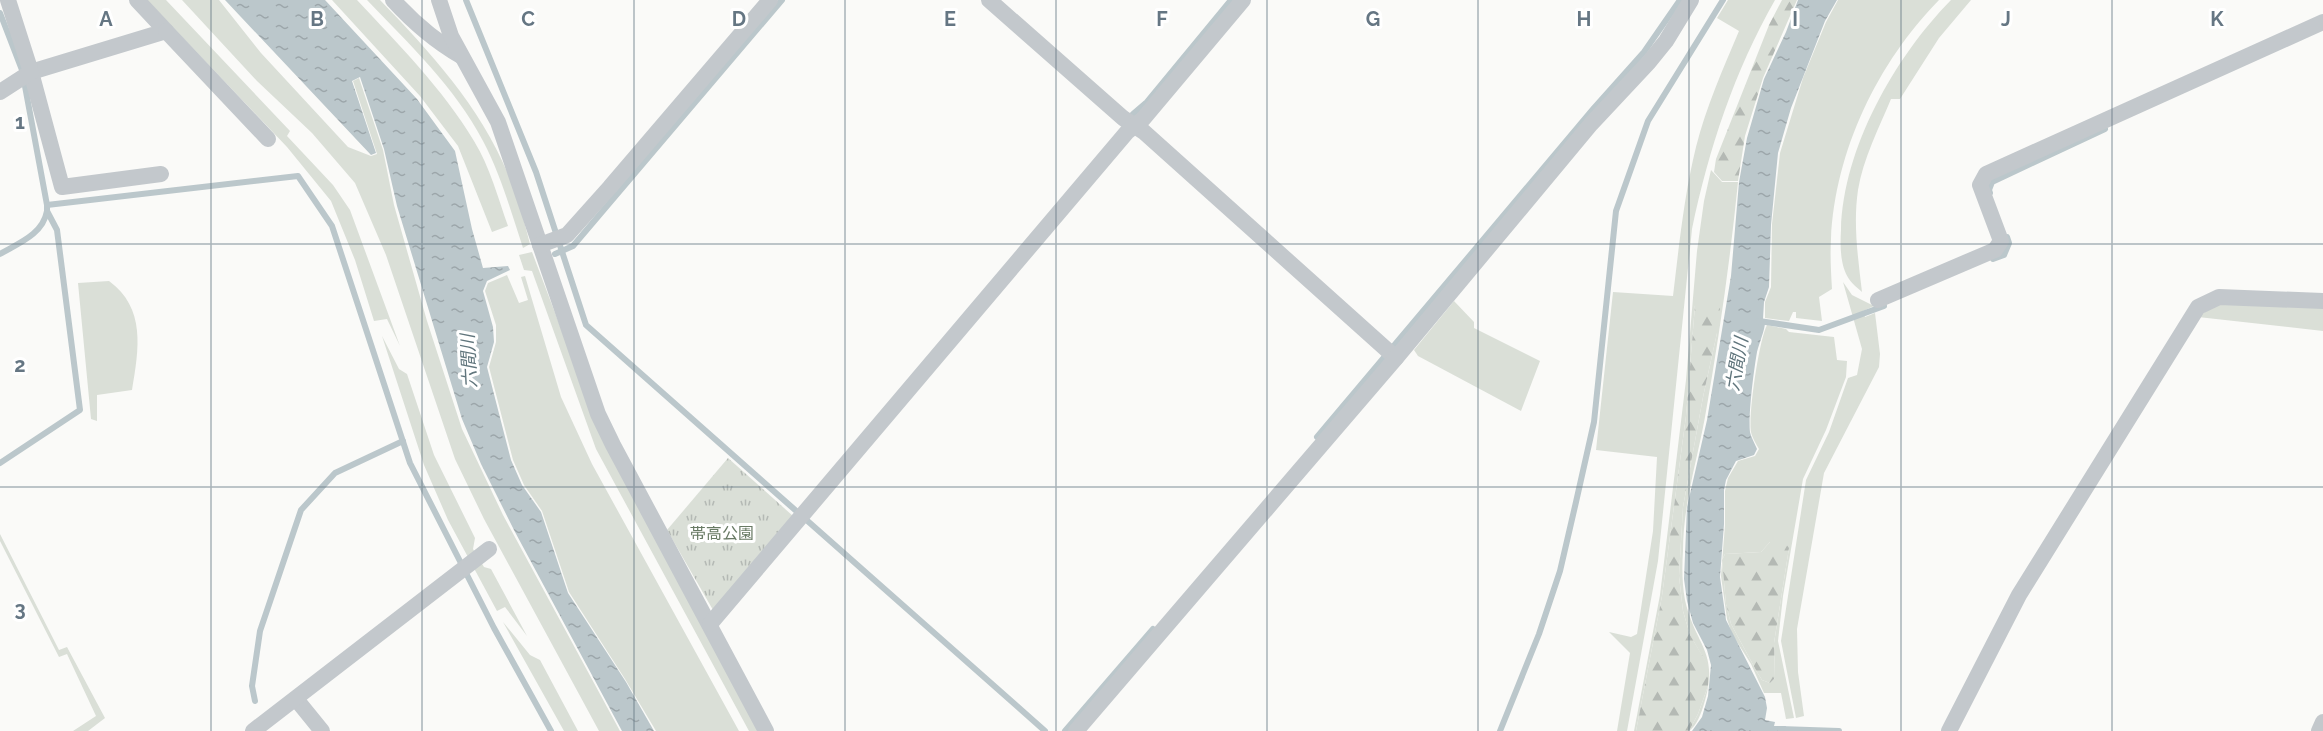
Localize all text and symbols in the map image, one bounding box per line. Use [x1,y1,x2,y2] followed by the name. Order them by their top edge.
[99,7,113,31] text: A
[310,7,324,31] text: B
[521,7,535,31] text: C
[732,7,746,31] text: D
[944,7,956,31] text: E
[1156,7,1168,31] text: F
[1366,7,1380,31] text: G
[1577,7,1591,31] text: H
[1792,7,1798,31] text: I
[2001,7,2011,31] text: J
[2210,7,2224,31] text: K
[15,110,25,134] text: 1
[456,332,480,389] water label: 六間川
[1721,334,1752,392] water label: 六間川
[14,353,26,377] text: 2
[690,524,754,543] park label: 帯高公園
[14,597,26,621] text: 3

